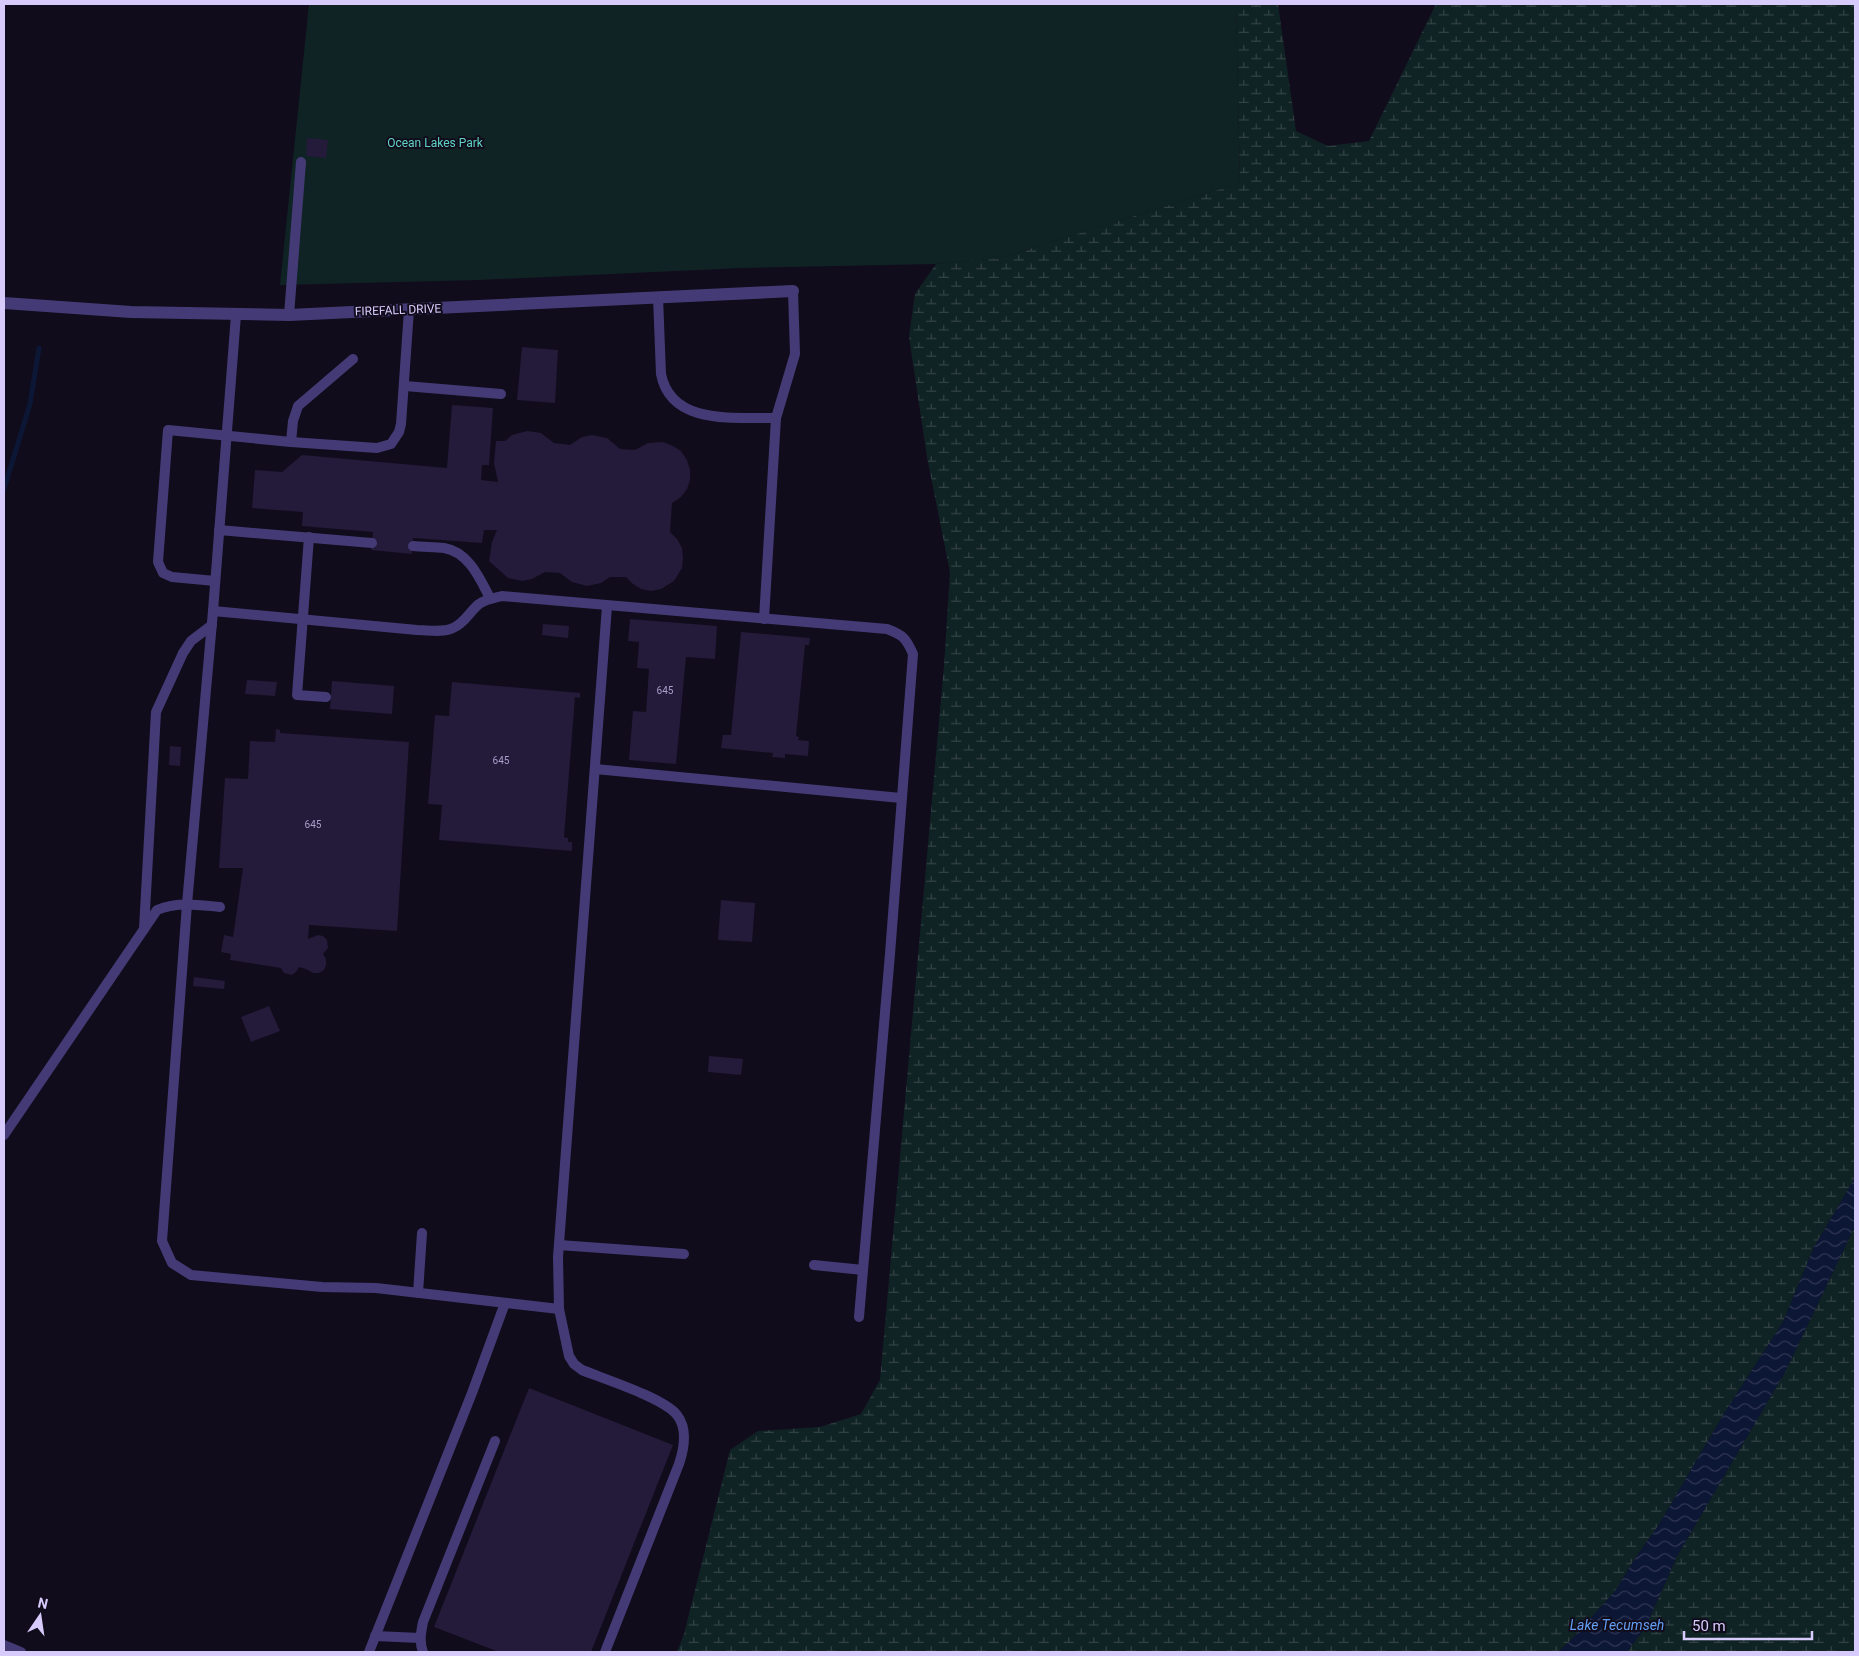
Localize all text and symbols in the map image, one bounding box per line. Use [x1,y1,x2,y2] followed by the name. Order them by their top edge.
[387,136,484,150] park label: Ocean Lakes Park
[355,301,442,319] street label: FIREFALL DRIVE
[657,685,674,696] house number: 645
[493,755,510,766] house number: 645
[305,819,322,830] house number: 645
[15,1591,65,1641] north arrow
[36,1594,50,1612] text: N
[1684,1608,1812,1640] scale bar
[1570,1617,1664,1633] water label: Lake Tecumseh
[1692,1617,1726,1635] text: 50 m

